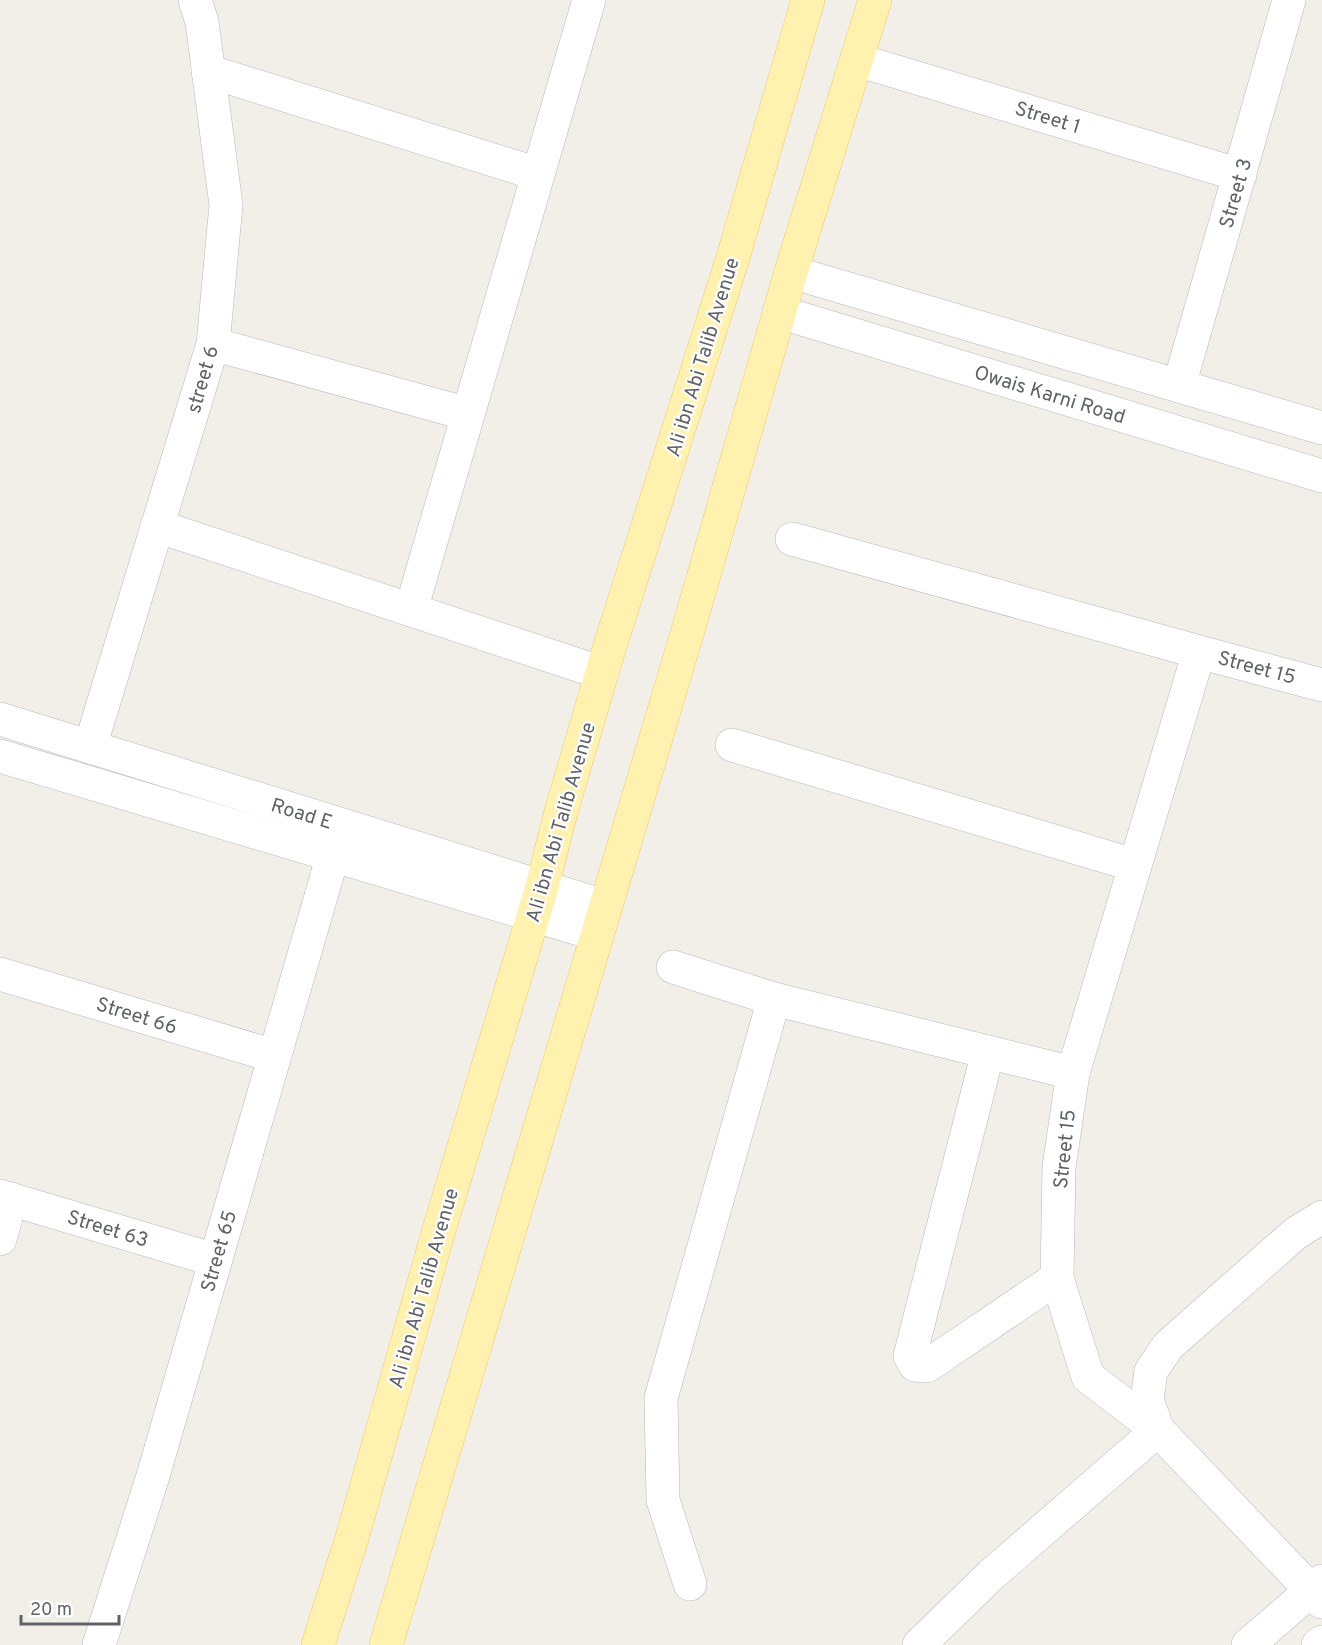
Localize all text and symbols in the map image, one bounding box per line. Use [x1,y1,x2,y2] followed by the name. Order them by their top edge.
[1011,97,1083,141] street label: Street 1
[1215,155,1259,232] street label: Street 3
[661,255,747,460] street label: Ali ibn Abi Talib Avenue
[182,343,226,416] street label: street 6
[971,361,1128,431] street label: Owais Karni Road
[1215,646,1298,692] street label: Street 15
[521,719,603,926] street label: Ali ibn Abi Talib Avenue
[267,793,335,837] street label: Road E
[93,992,180,1042] street label: Street 66
[1049,1108,1083,1190] street label: Street 15
[384,1185,466,1392] street label: Ali ibn Abi Talib Avenue
[64,1205,151,1255] street label: Street 63
[196,1208,244,1296] street label: Street 65
[21,1588,118,1626] scale bar
[30,1599,72,1622] text: 20 m

